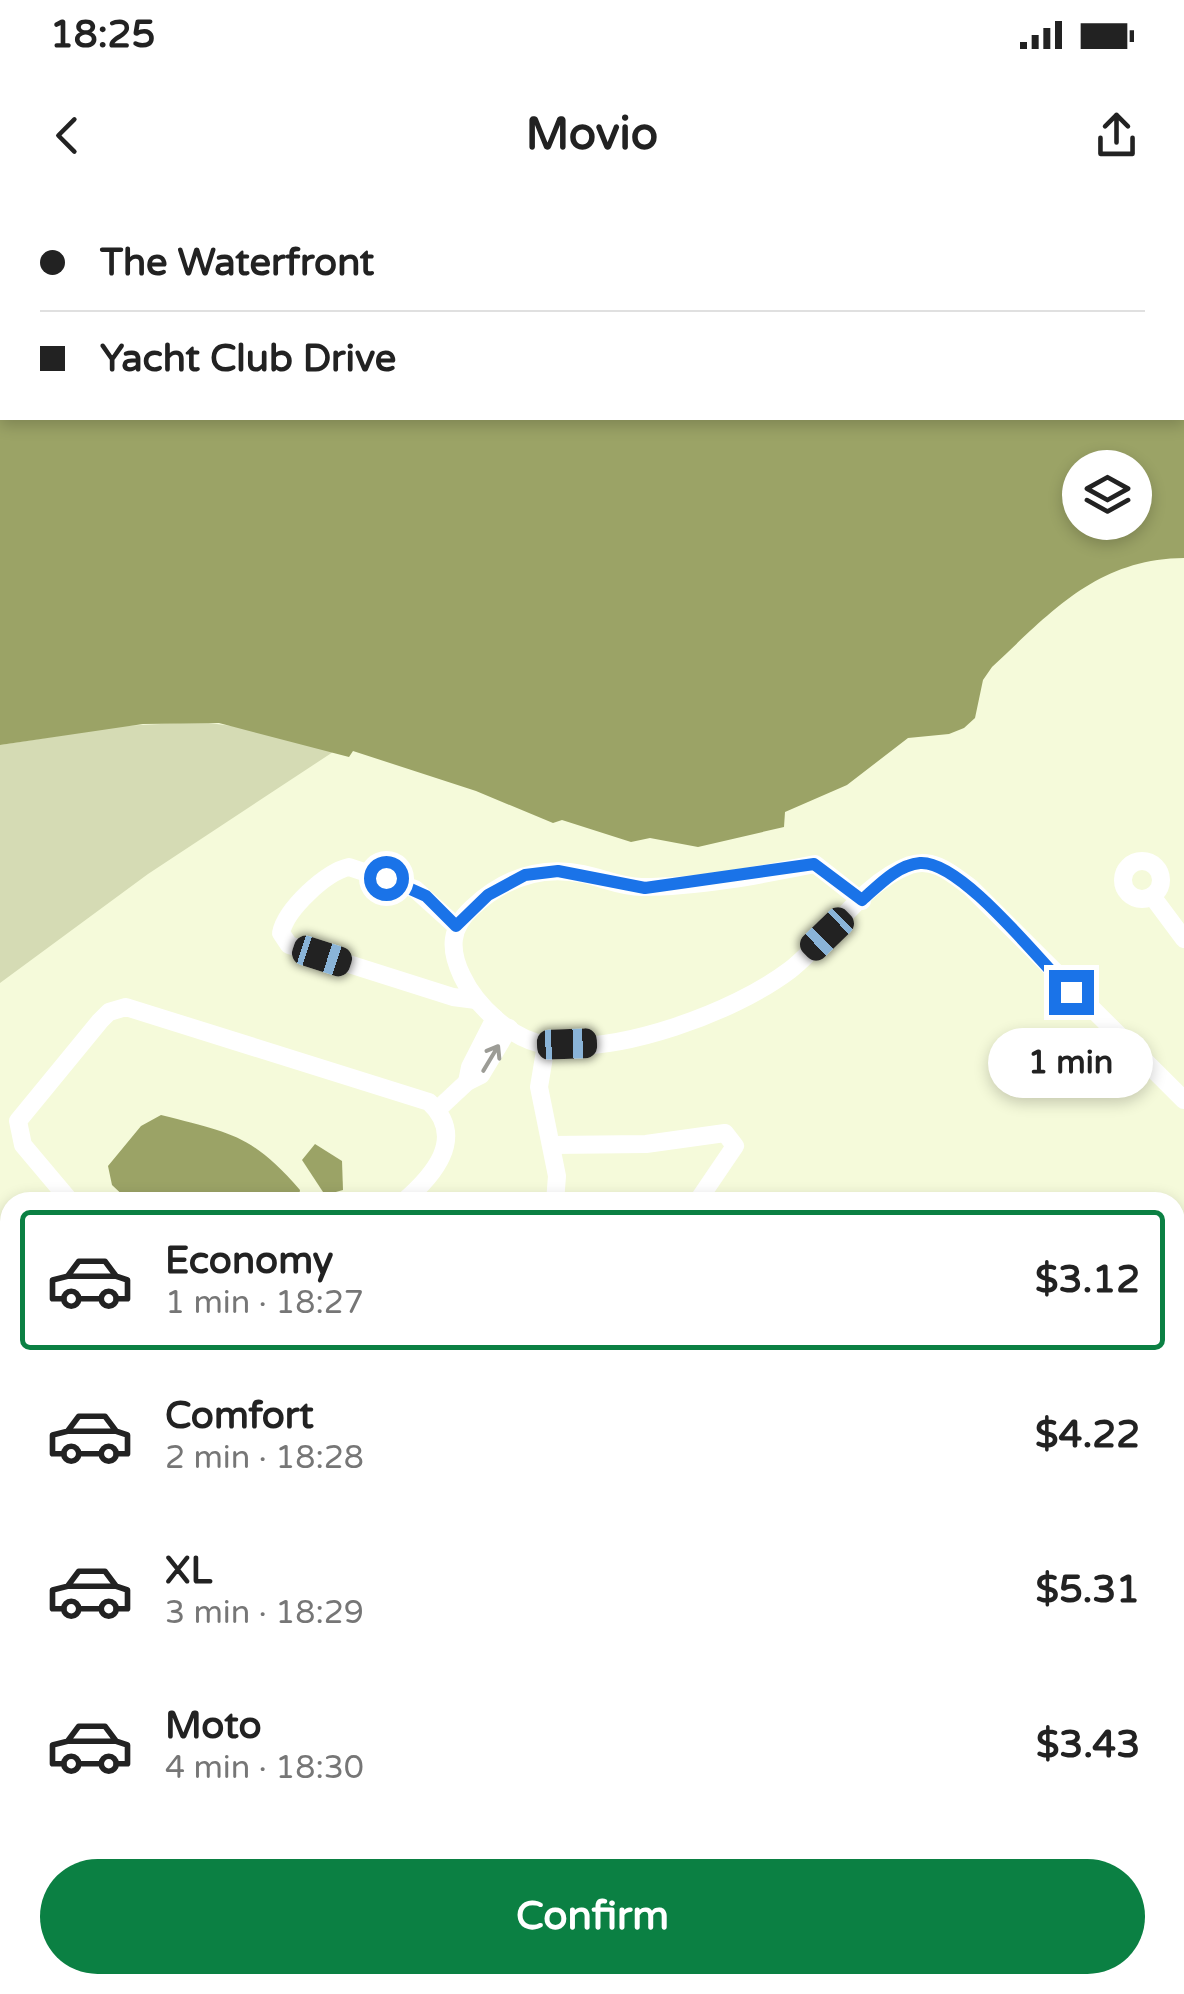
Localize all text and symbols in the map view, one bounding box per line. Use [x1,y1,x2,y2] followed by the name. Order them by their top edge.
[50,12,155,58] text: 18:25
[40,108,95,163] icon: back
[526,108,658,162] text: Movio
[1089,108,1144,163] icon: share
[100,240,374,286] text: The Waterfront
[100,336,396,382] text: Yacht Club Drive
[1062,450,1152,540] map controls
[1062,450,1152,540] button: layers
[364,856,409,901] route start
[795,902,859,966] car
[289,932,355,980] car
[1049,970,1094,1015] route end
[988,1027,1154,1097] callout: 1 min
[536,1028,598,1060] car
[481,1044,501,1073] one-way arrow
[1028,1044,1113,1082] text: 1 min
[45,1235,135,1325] icon: car
[165,1238,333,1284] text: Economy
[1035,1257,1140,1303] text: $3.12
[165,1284,364,1322] text: 1 min · 18:27
[45,1390,135,1480] icon: car
[165,1393,314,1439] text: Comfort
[1035,1412,1140,1458] text: $4.22
[165,1439,364,1477] text: 2 min · 18:28
[45,1545,135,1635] icon: car
[165,1548,212,1594] text: XL
[1035,1567,1140,1613] text: $5.31
[165,1594,364,1632] text: 3 min · 18:29
[45,1700,135,1790] icon: car
[165,1703,261,1749] text: Moto
[1036,1722,1140,1768] text: $3.43
[165,1749,364,1787] text: 4 min · 18:30
[40,1859,1145,1974] button: Confirm

